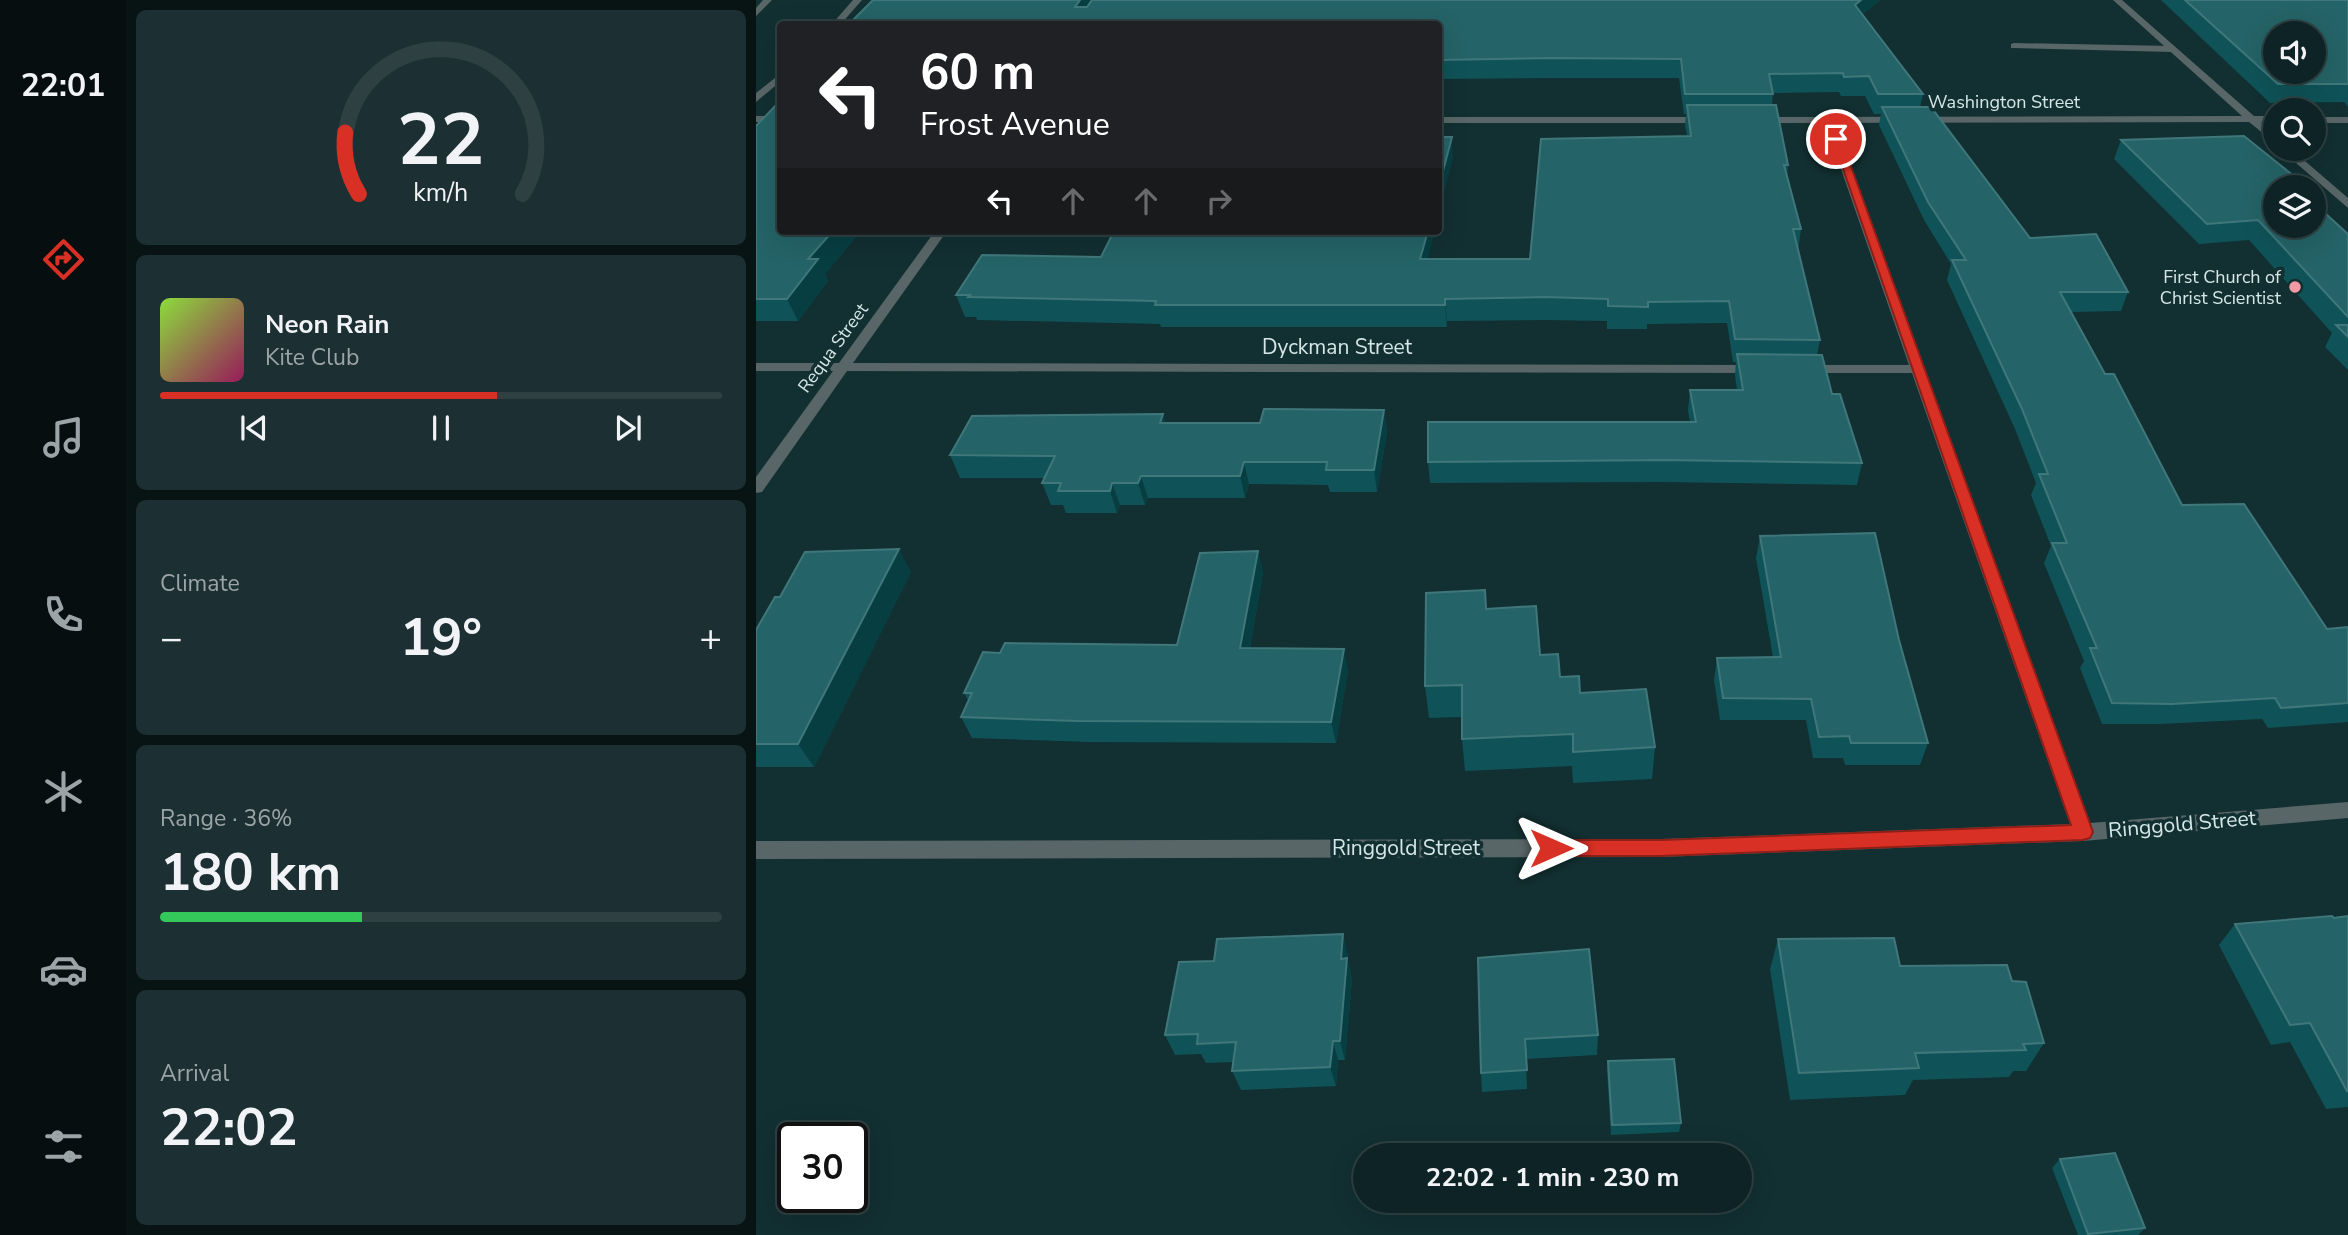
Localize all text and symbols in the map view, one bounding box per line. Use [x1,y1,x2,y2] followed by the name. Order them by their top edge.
[2263,21,2326,238] map controls
[2263,21,2326,84] button: sound
[920,39,1035,106] text: 60 m
[805,49,896,140] icon: left
[21,64,105,107] text: 22:01
[397,90,485,190] text: 22
[1928,90,2081,114] street label: Washington Street
[2263,98,2326,161] button: search
[920,103,1110,146] text: Frost Avenue
[1806,109,1866,169] pin
[1817,120,1855,158] icon: arrive
[413,175,469,209] text: km/h
[2263,175,2326,238] button: layers
[981,182,1019,220] icon: left
[1054,182,1092,220] icon: ahead
[1127,182,1165,220] icon: ahead
[1200,182,1238,220] icon: right
[39,235,88,284] icon: directions
[2160,265,2282,310] place label: First Church of Christ Scientist
[2287,279,2303,295] marker: First Church of Christ Scientist
[792,298,874,398] street label: Requa Street
[265,307,390,342] text: Neon Rain
[1262,333,1413,361] street label: Dyckman Street
[265,342,359,373] text: Kite Club
[235,409,273,447] icon: previous
[422,409,460,447] icon: pause
[609,409,647,447] icon: next
[39,413,88,462] icon: music
[160,568,240,599] text: Climate
[39,590,88,639] icon: phone
[400,602,482,673] text: 19°
[160,613,183,664] text: −
[699,613,722,664] text: +
[39,767,88,816] icon: climate
[160,803,292,834] text: Range · 36%
[2107,804,2258,844] street label: Ringgold Street
[1514,811,1588,885] position arrow
[1332,834,1481,862] street label: Ringgold Street
[160,837,341,908] text: 180 km
[39,945,88,994] icon: car
[160,1058,229,1089] text: Arrival
[160,1092,298,1163] text: 22:02
[39,1122,88,1171] icon: filters
[777,1122,868,1213] speed limit sign: 30
[1426,1160,1679,1195] text: 22:02 · 1 min · 230 m

